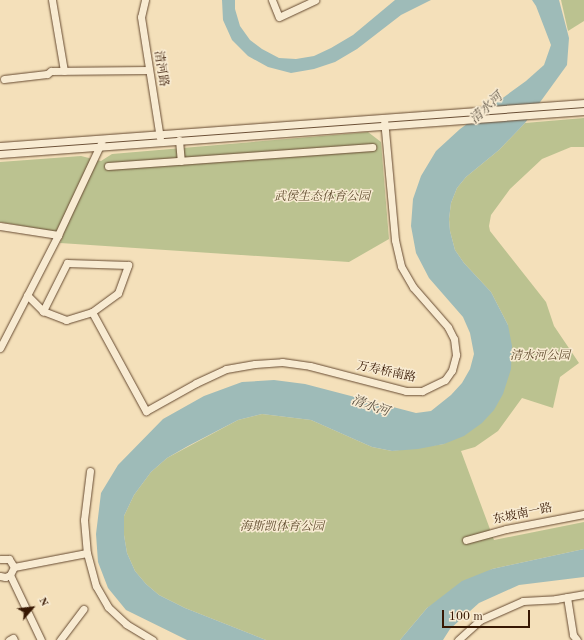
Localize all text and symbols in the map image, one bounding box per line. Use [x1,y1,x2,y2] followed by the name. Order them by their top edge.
[150,50,170,88] street label: 清河路
[467,90,507,128] water label: 清水河
[274,191,370,205] park label: 武侯生态体育公园
[510,350,570,364] park label: 清水河公园
[355,360,417,386] street label: 万寿桥南路
[349,393,391,421] water label: 清水河
[492,502,554,528] street label: 东坡南一路
[240,521,324,535] park label: 海斯凯体育公园
[12,588,52,628] north arrow
[36,596,50,608] text: N
[444,602,532,628] scale bar
[449,611,483,623] text: 100 m

